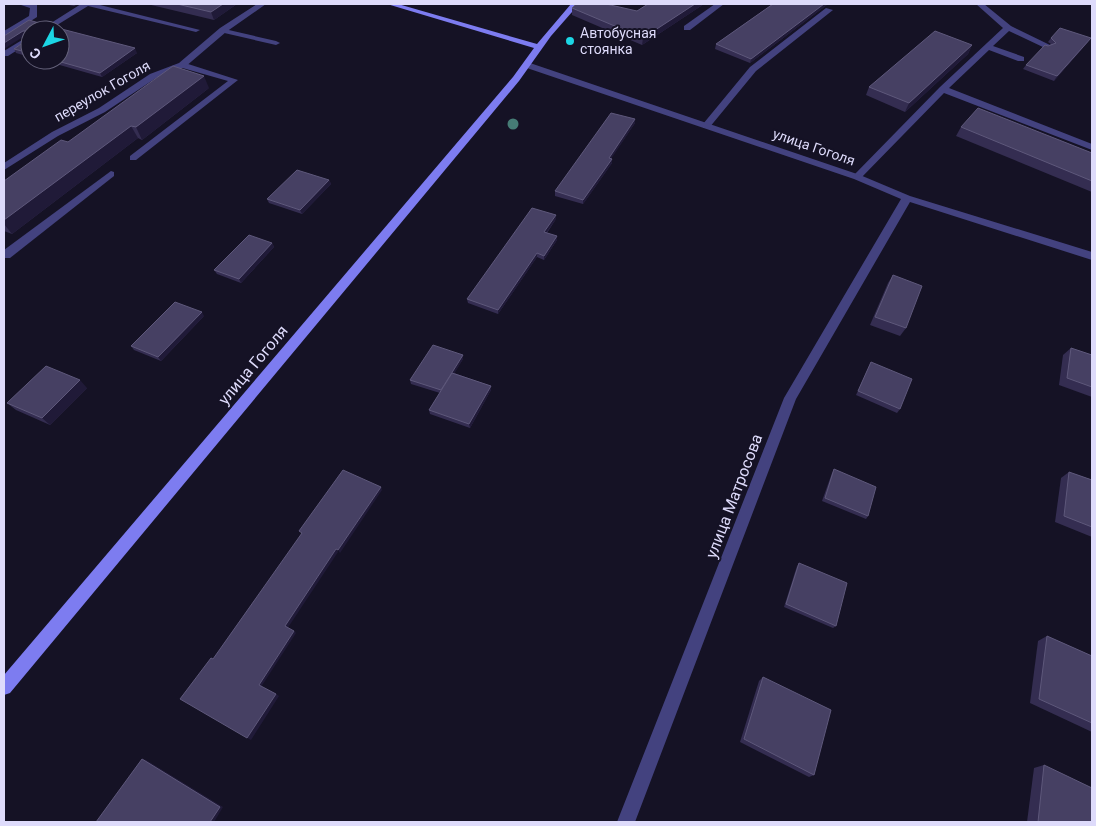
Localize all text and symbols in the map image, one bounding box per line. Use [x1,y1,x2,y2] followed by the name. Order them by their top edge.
[20,20,70,70] north arrow
[580,25,656,57] place label: Автобусная стоянка
[564,35,576,47] marker: Автобусная стоянка
[26,45,44,62] text: С
[51,57,153,125] street label: переулок Гоголя
[771,125,857,169] street label: улица Гоголя
[214,321,292,409] street label: улица Гоголя
[702,431,766,561] street label: улица Матросова

